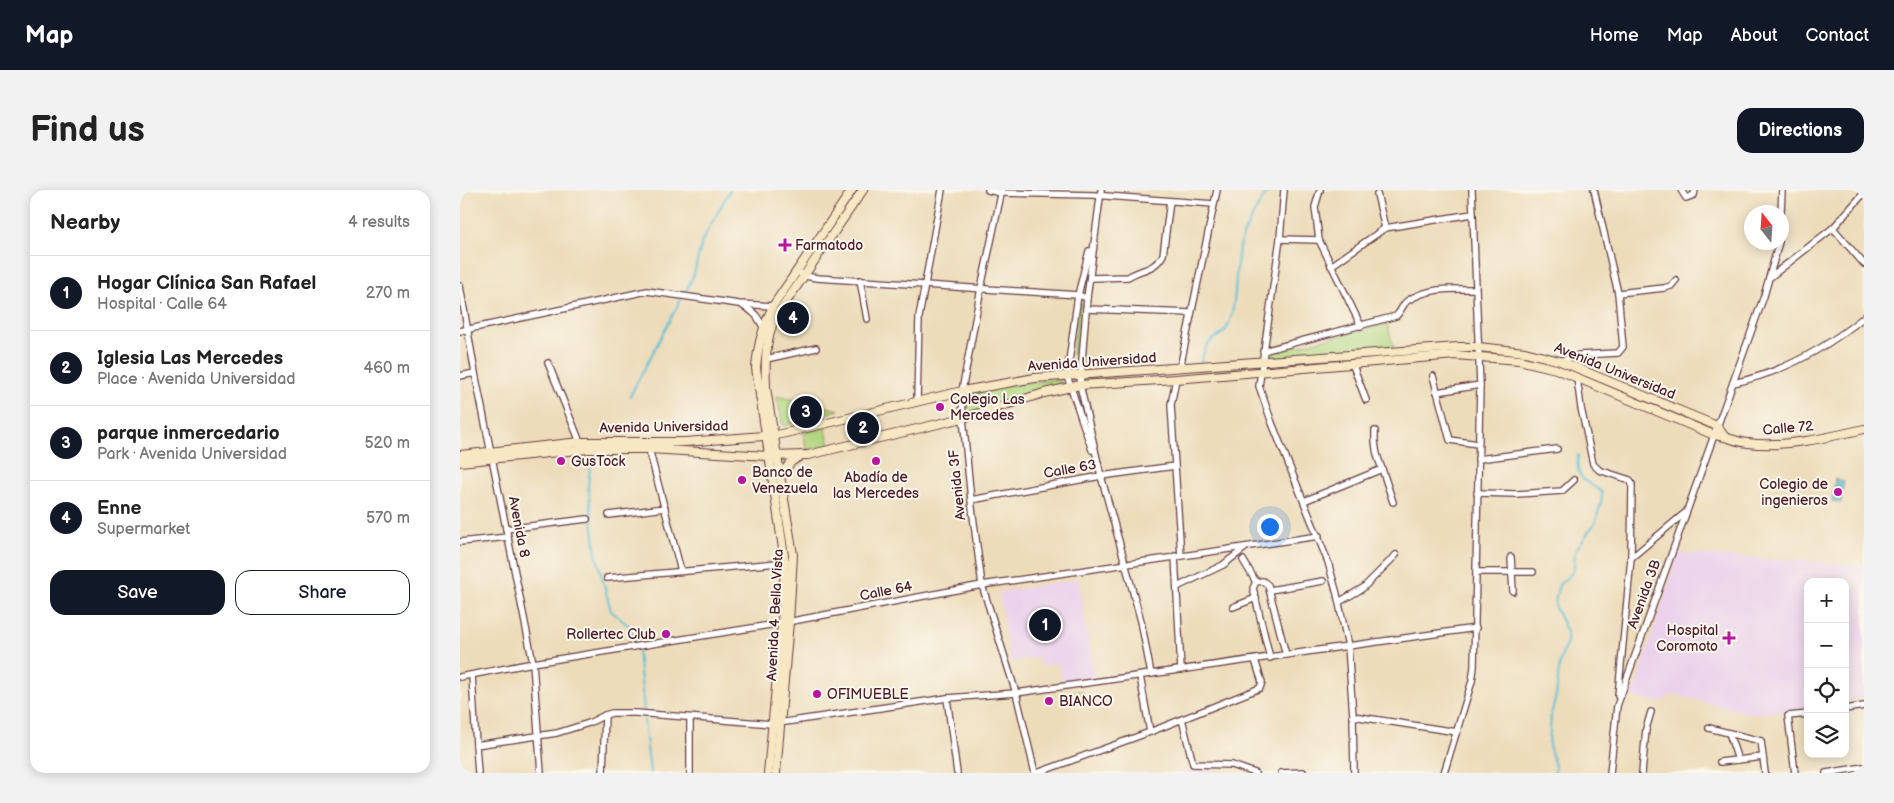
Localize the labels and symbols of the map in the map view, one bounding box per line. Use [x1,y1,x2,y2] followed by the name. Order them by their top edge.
[1744,205,1789,250] north arrow
[795,237,863,254] place label: Farmatodo
[779,239,791,251] marker: Farmatodo
[777,299,809,337] pin: 4
[1552,339,1678,403] street label: Avenida Universidad
[1027,349,1157,375] street label: Avenida Universidad
[950,391,1025,424] place label: Colegio Las Mercedes
[790,393,822,431] pin: 3
[934,401,946,413] marker: Colegio Las Mercedes
[847,409,879,447] pin: 2
[599,417,729,437] street label: Avenida Universidad
[1762,417,1815,439] street label: Calle 72
[945,448,969,521] street label: Avenida 3F
[571,453,626,470] place label: GusTock
[555,455,567,467] marker: GusTock
[870,455,882,467] marker: Abadía de las Mercedes
[1042,456,1098,482] street label: Calle 63
[752,464,818,497] place label: Banco de Venezuela
[833,469,919,502] place label: Abadía de las Mercedes
[736,474,748,486] marker: Banco de Venezuela
[1759,476,1828,509] place label: Colegio de ingenieros
[1832,486,1844,498] marker: Colegio de ingenieros
[505,495,533,559] street label: Avenida 8
[1257,514,1283,540] your location
[763,548,787,681] street label: Avenida 4 Bella Vista
[1624,557,1664,631] street label: Avenida 3B
[858,577,914,604] street label: Calle 64
[1029,606,1061,644] pin: 1
[1656,622,1718,655] place label: Hospital Coromoto
[566,626,656,643] place label: Rollertec Club
[660,628,672,640] marker: Rollertec Club
[1722,631,1736,645] marker: Hospital Coromoto
[827,686,909,703] place label: OFIMUEBLE
[811,688,823,700] marker: OFIMUEBLE
[1059,693,1113,710] place label: BIANCO
[1043,695,1055,707] marker: BIANCO

